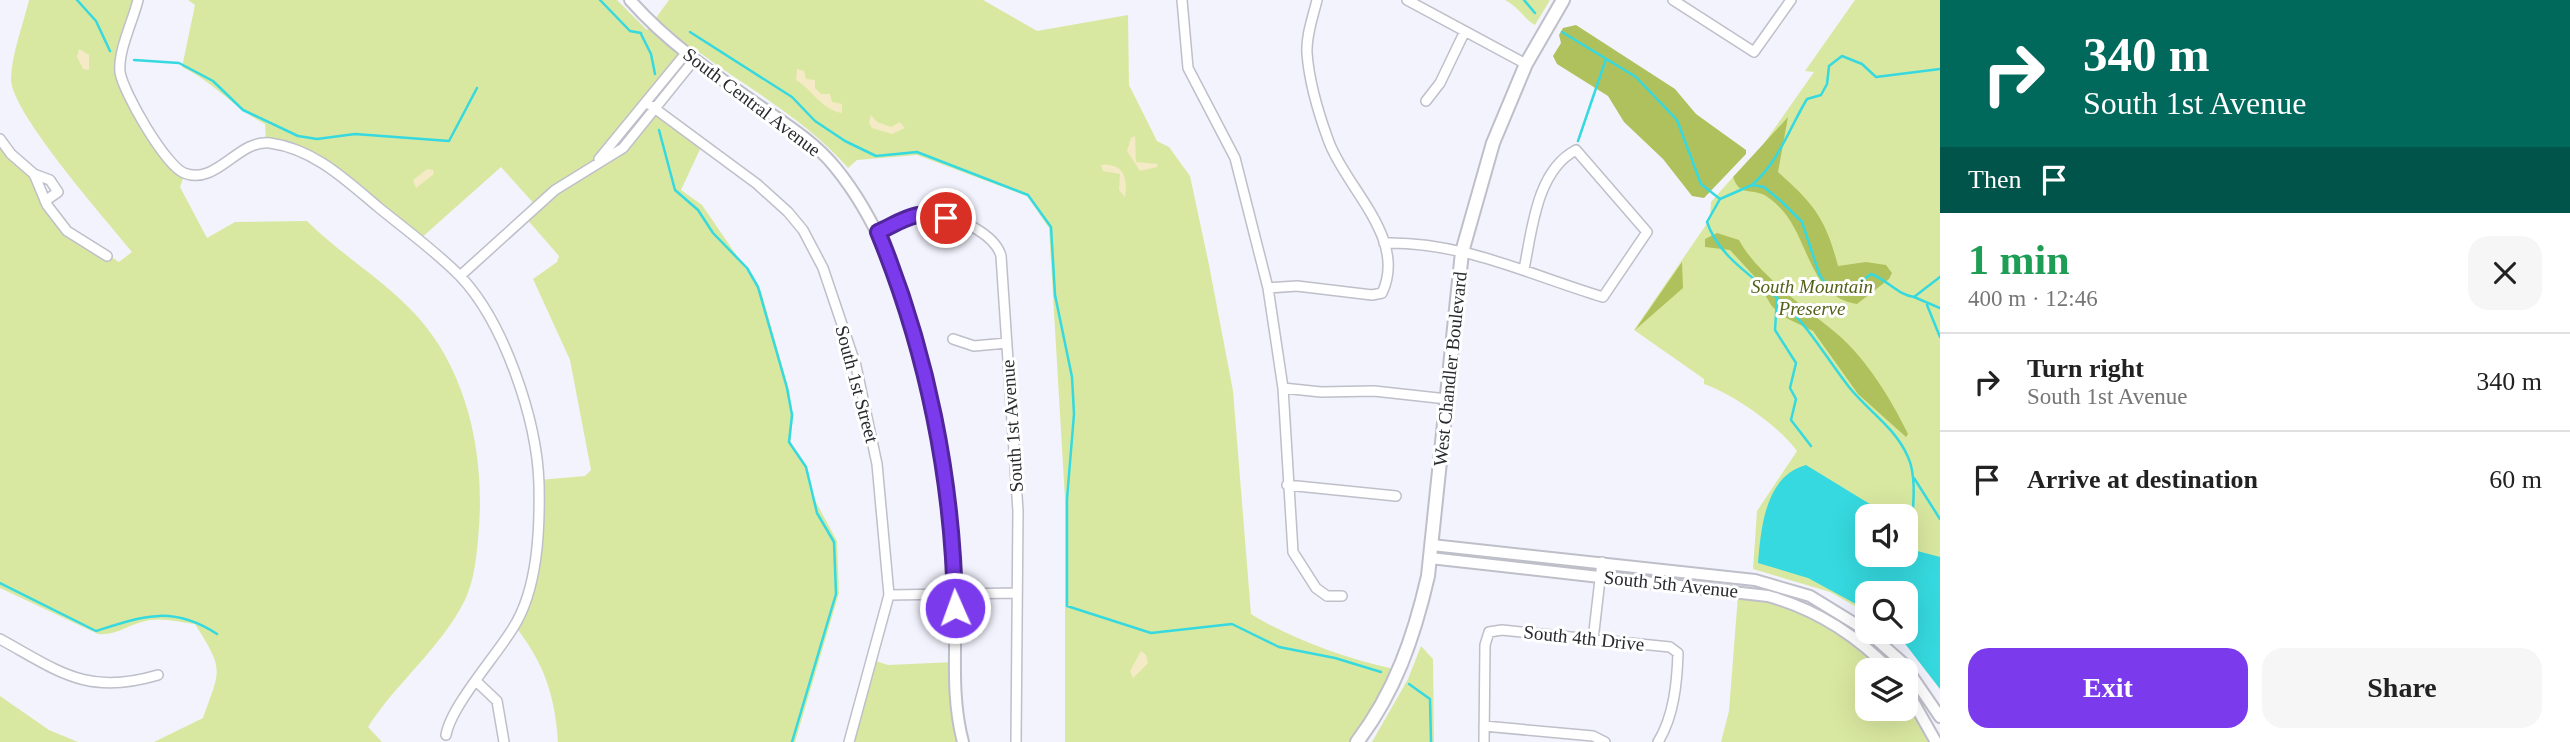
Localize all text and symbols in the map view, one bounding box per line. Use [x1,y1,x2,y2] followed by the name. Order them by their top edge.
[2083,27,2210,82] text: 340 m
[1968,28,2059,119] icon: right
[679,44,825,160] street label: South Central Avenue
[2083,85,2306,121] text: South 1st Avenue
[2035,161,2073,199] icon: arrive
[1968,165,2021,194] text: Then
[916,188,976,248] pin
[927,199,965,237] icon: arrive
[2468,236,2542,310] button: close
[1968,237,2070,283] text: 1 min
[1429,270,1471,467] street label: West Chandler Boulevard
[1751,276,1873,319] park label: South Mountain Preserve
[1968,286,2098,311] text: 400 m · 12:46
[831,323,883,446] street label: South 1st Street
[2027,354,2144,383] text: Turn right
[997,359,1027,493] street label: South 1st Avenue
[1968,363,2006,401] icon: right
[2476,367,2542,396] text: 340 m
[2027,384,2188,409] text: South 1st Avenue
[1968,461,2006,499] icon: arrive
[2027,465,2258,494] text: Arrive at destination
[2489,465,2542,494] text: 60 m
[1855,504,1918,721] map controls
[1855,504,1918,567] button: sound
[1603,567,1739,601] street label: South 5th Avenue
[918,571,992,645] position arrow
[1855,581,1918,644] button: search
[1523,621,1645,655] street label: South 4th Drive
[1968,648,2248,728] button: Exit
[2262,648,2542,728] button: Share
[1855,658,1918,721] button: layers

